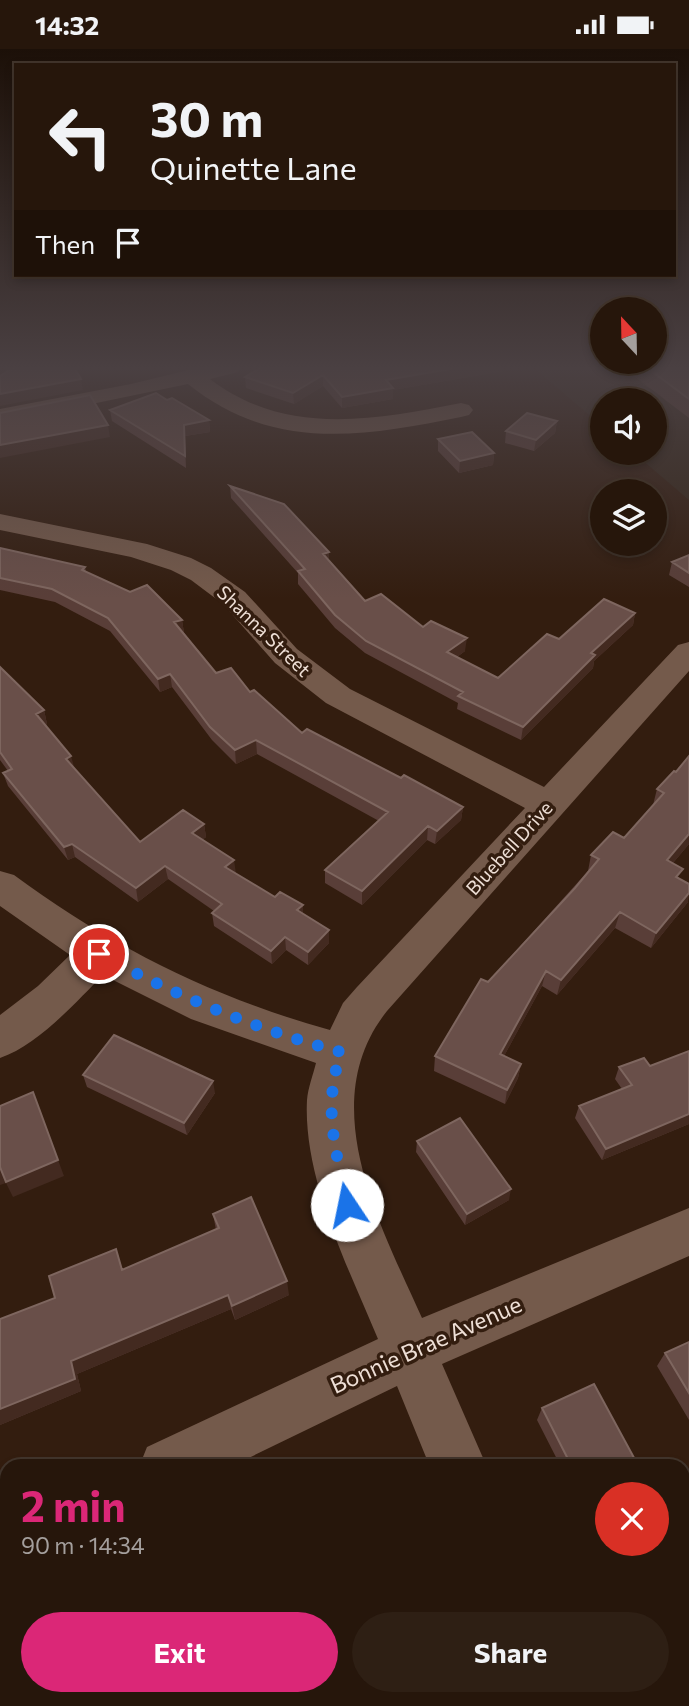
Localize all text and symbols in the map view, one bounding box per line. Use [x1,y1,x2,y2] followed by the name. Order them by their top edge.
[35,9,99,40] text: 14:32
[150,87,263,147] text: 30 m
[35,91,126,182] icon: left
[150,147,357,187] text: Quinette Lane
[109,224,147,262] icon: arrive
[35,228,95,259] text: Then
[590,297,667,375] north arrow
[590,297,667,556] map controls
[590,388,667,465] button: sound
[590,479,667,556] button: layers
[213,580,316,681] street label: Shanna Street
[461,796,557,899] street label: Bluebell Drive
[69,924,129,984] pin
[80,935,118,973] icon: arrive
[310,1168,384,1242] position arrow
[326,1289,526,1399] street label: Bonnie Brae Avenue
[21,1479,126,1531] text: 2 min
[595,1482,669,1556] button: close
[21,1531,145,1559] text: 90 m · 14:34
[21,1612,338,1692] button: Exit
[352,1612,669,1692] button: Share

